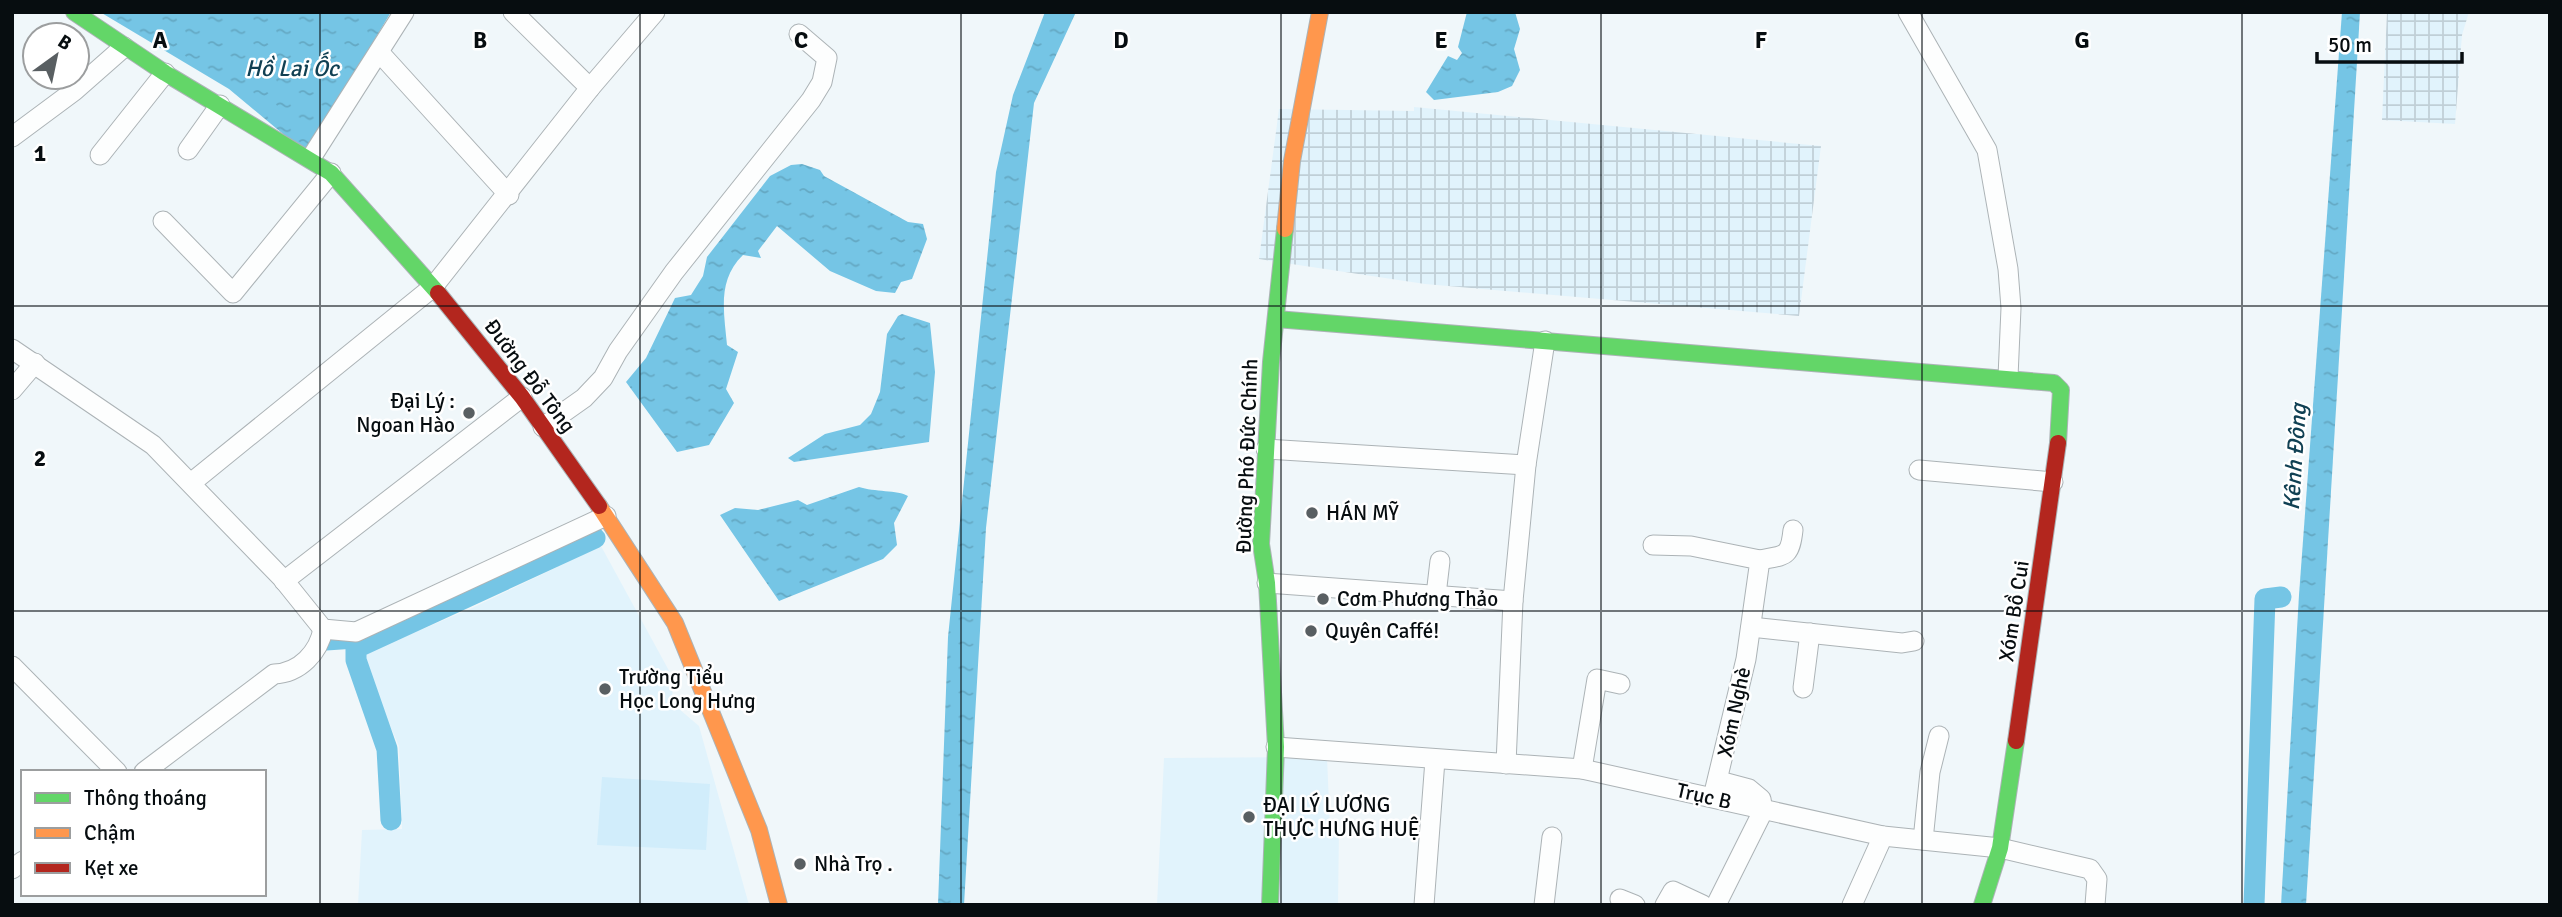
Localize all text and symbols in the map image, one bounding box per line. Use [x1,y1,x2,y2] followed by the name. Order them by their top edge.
[21,21,91,91] north arrow
[2317,21,2462,65] scale bar
[153,26,168,55] text: A
[473,26,487,55] text: B
[794,26,808,55] text: C
[1113,26,1129,55] text: D
[1434,26,1448,55] text: E
[1755,26,1767,55] text: F
[2074,26,2090,55] text: G
[53,29,76,56] text: B
[2328,32,2372,58] text: 50 m
[245,51,341,83] water label: Hồ Lai Ốc
[34,139,46,168] text: 1
[479,314,581,438] street label: Đường Đỗ Tông
[1231,358,1263,554] street label: Đường Phó Đức Chính
[356,388,455,438] place label: Đại Lý : Ngoan Hào
[2277,401,2313,511] water label: Kênh Đông
[461,405,477,421] marker: Đại Lý : Ngoan Hào
[34,444,46,473] text: 2
[1326,500,1399,526] place label: HÁN MỸ
[1304,505,1320,521] marker: HÁN MỸ
[1993,559,2035,663] street label: Xóm Bồ Cui
[1337,586,1498,612] place label: Cơm Phương Thảo
[1315,591,1331,607] marker: Cơm Phương Thảo
[1325,618,1439,644] place label: Quyên Caffé!
[1303,623,1319,639] marker: Quyên Caffé!
[619,663,756,714] place label: Trường Tiểu Học Long Hưng
[1712,665,1756,759] street label: Xóm Nghè
[597,681,613,697] marker: Trường Tiểu Học Long Hưng
[21,770,266,896] legend
[1674,777,1734,815] street label: Trục B
[84,785,207,811] text: Thông thoáng
[1263,792,1420,842] place label: ĐẠI LÝ LƯƠNG THỰC HƯNG HUỆ
[1241,809,1257,825] marker: ĐẠI LÝ LƯƠNG THỰC HƯNG HUỆ
[84,820,136,846] text: Chậm
[814,851,893,877] place label: Nhà Trọ .
[84,855,138,881] text: Kẹt xe
[792,856,808,872] marker: Nhà Trọ .

